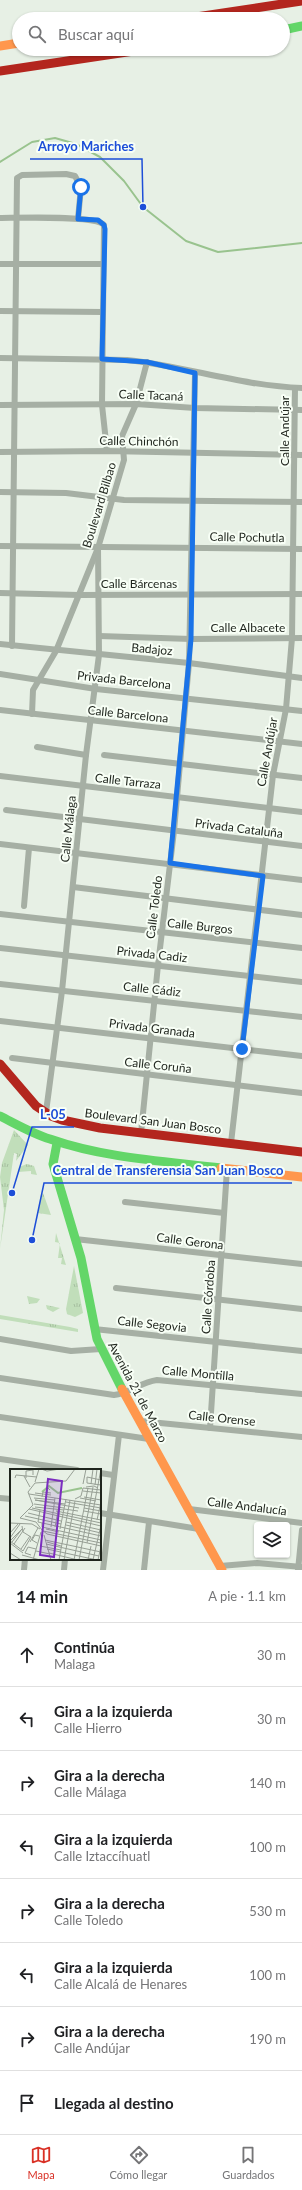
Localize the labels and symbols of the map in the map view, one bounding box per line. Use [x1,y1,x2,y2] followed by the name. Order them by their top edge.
[30,134,142,159] callout: Arroyo Mariches
[37,138,134,154] text: Arroyo Mariches
[72,178,90,196] route start
[118,386,184,404] street label: Calle Tacaná
[277,395,292,466] street label: Calle Andújar
[99,433,179,449] street label: Calle Chinchón
[79,460,119,550] street label: Boulevard Bilbao
[209,529,285,545] street label: Calle Pochutla
[101,576,177,591] street label: Calle Bárcenas
[211,620,285,635] street label: Calle Albacete
[131,640,174,658] street label: Badajoz
[76,668,172,692] street label: Privada Barcelona
[87,702,169,726] street label: Calle Barcelona
[254,716,281,788] street label: Calle Andújar
[94,770,162,792] street label: Calle Tarraza
[57,795,79,863] street label: Calle Málaga
[194,815,284,841] street label: Privada Cataluña
[143,874,165,940] street label: Calle Toledo
[167,915,233,937] street label: Calle Burgos
[116,943,189,965] street label: Privada Cadiz
[122,979,182,1000] street label: Calle Cádiz
[108,1015,196,1041] street label: Privada Granada
[233,1040,251,1058] route end
[124,1054,192,1076] street label: Calle Coruña
[32,1102,74,1127] callout: L-05
[84,1105,222,1137] street label: Boulevard San Juan Bosco
[40,1106,66,1122] text: L-05
[44,1158,292,1183] callout: Central de Transferensia San Juan Bosco
[52,1162,284,1178] text: Central de Transferensia San Juan Bosco
[156,1229,225,1253] street label: Calle Gerona
[198,1259,218,1334] street label: Calle Córdoba
[117,1313,187,1335] street label: Calle Segovia
[105,1339,171,1445] street label: Avenida 21 de Marzo
[161,1362,235,1384] street label: Calle Montilla
[188,1407,256,1429] street label: Calle Orense
[10,1469,101,1560] inset map
[206,1494,288,1518] street label: Calle Andalucía

